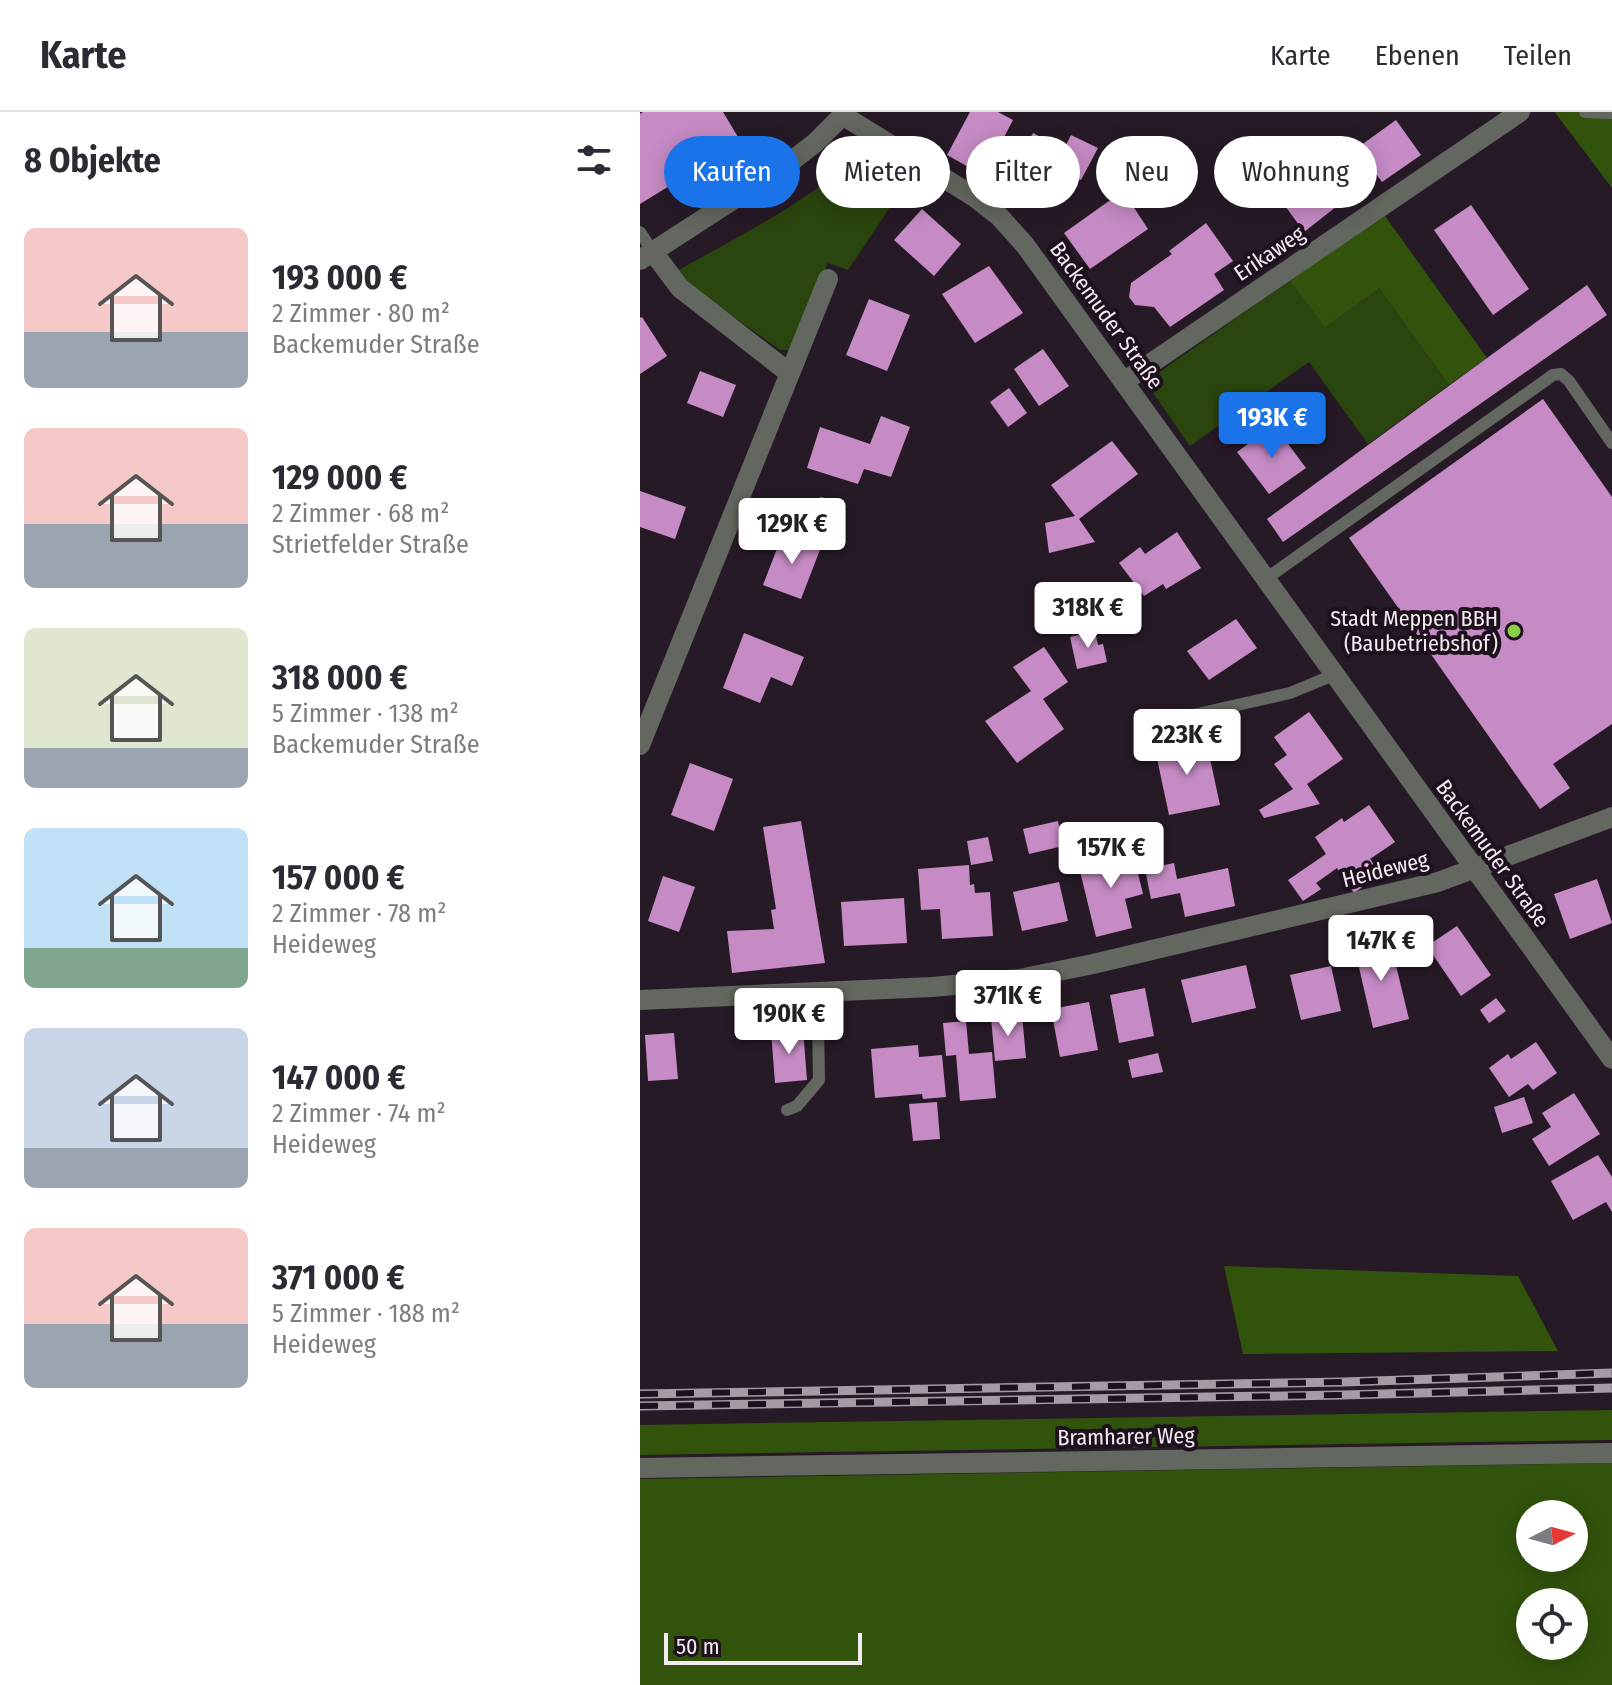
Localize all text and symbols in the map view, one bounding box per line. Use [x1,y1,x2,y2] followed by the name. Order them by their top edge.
[40,32,127,78] text: Karte
[1270,39,1331,72] text: Karte
[1375,39,1460,72] text: Ebenen
[1504,39,1572,72] text: Teilen
[664,136,800,208] chip: Kaufen
[816,136,950,208] chip: Mieten
[966,136,1080,208] chip: Filter
[1096,136,1198,208] chip: Neu
[1214,136,1377,208] chip: Wohnung
[572,138,616,182] icon: filters
[24,140,161,181] text: 8 Objekte
[1229,220,1310,287] street label: Erikaweg
[1044,236,1169,394] street label: Backemuder Straße
[272,257,407,298] text: 193 000 €
[88,260,184,356] icon: home
[272,298,450,329] text: 2 Zimmer · 80 m²
[272,329,480,360] text: Backemuder Straße
[1207,392,1337,460] pin: 193K €
[1237,402,1307,433] text: 193K €
[272,457,408,498] text: 129 000 €
[88,460,184,556] icon: home
[272,498,449,529] text: 2 Zimmer · 68 m²
[727,498,857,566] pin: 129K €
[757,508,827,539] text: 129K €
[272,529,469,560] text: Strietfelder Straße
[1023,582,1153,650] pin: 318K €
[1053,592,1123,623] text: 318K €
[1330,605,1498,657] place label: Stadt Meppen BBH (Baubetriebshof)
[1505,622,1523,640] marker: Stadt Meppen BBH (Baubetriebshof)
[272,657,408,698] text: 318 000 €
[88,660,184,756] icon: home
[272,698,459,729] text: 5 Zimmer · 138 m²
[1122,709,1252,777] pin: 223K €
[1152,719,1222,750] text: 223K €
[272,729,480,760] text: Backemuder Straße
[1430,774,1555,932] street label: Backemuder Straße
[1046,822,1176,890] pin: 157K €
[1077,832,1145,863] text: 157K €
[1339,846,1432,893] street label: Heideweg
[272,857,405,898] text: 157 000 €
[88,860,184,956] icon: home
[272,898,446,929] text: 2 Zimmer · 78 m²
[1316,915,1446,983] pin: 147K €
[1346,925,1416,956] text: 147K €
[272,929,376,960] text: Heideweg
[943,970,1073,1038] pin: 371K €
[974,980,1042,1011] text: 371K €
[724,988,854,1056] pin: 190K €
[752,998,826,1029] text: 190K €
[272,1057,406,1098] text: 147 000 €
[88,1060,184,1156] icon: home
[272,1098,446,1129] text: 2 Zimmer · 74 m²
[272,1129,376,1160] text: Heideweg
[272,1257,405,1298] text: 371 000 €
[88,1260,184,1356] icon: home
[272,1298,460,1329] text: 5 Zimmer · 188 m²
[272,1329,376,1360] text: Heideweg
[1057,1422,1196,1451] street label: Bramharer Weg
[1516,1500,1588,1572] north arrow
[1516,1500,1588,1660] map controls
[1516,1588,1588,1660] button: locate
[664,1629,862,1665] scale bar
[676,1633,720,1660] text: 50 m

